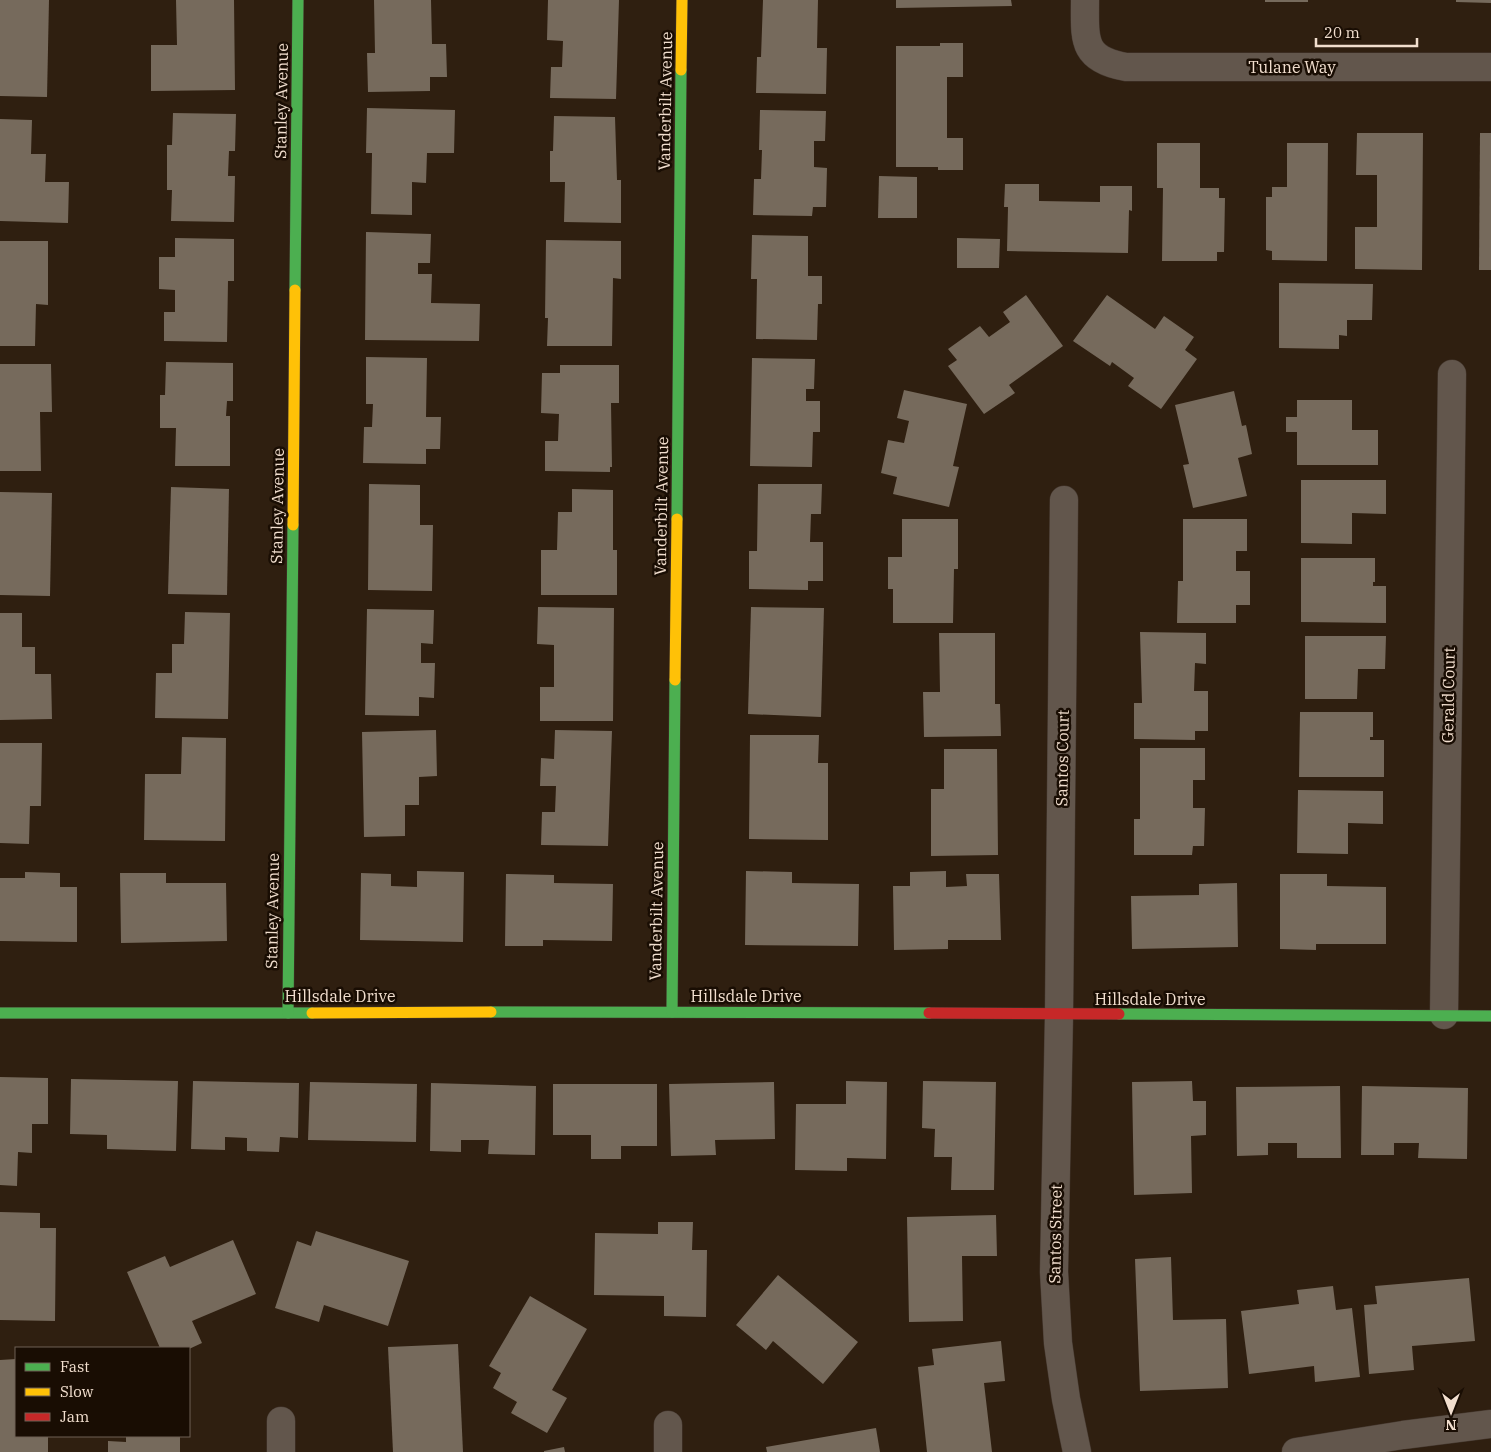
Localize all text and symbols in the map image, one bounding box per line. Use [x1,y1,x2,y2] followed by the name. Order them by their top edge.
[1316,15,1417,47] scale bar
[1324,23,1360,42] text: 20 m
[654,31,676,171] street label: Vanderbilt Avenue
[270,43,292,159] street label: Stanley Avenue
[1248,57,1336,77] street label: Tulane Way
[650,436,672,576] street label: Vanderbilt Avenue
[266,448,288,564] street label: Stanley Avenue
[1437,646,1459,743] street label: Gerald Court
[1051,709,1073,806] street label: Santos Court
[645,841,667,981] street label: Vanderbilt Avenue
[261,853,283,969] street label: Stanley Avenue
[285,986,395,1006] street label: Hillsdale Drive
[691,986,801,1006] street label: Hillsdale Drive
[1095,989,1205,1009] street label: Hillsdale Drive
[1044,1184,1066,1284] street label: Santos Street
[15,1347,190,1437] legend
[60,1357,90,1376] text: Fast
[60,1382,94,1401] text: Slow
[1426,1387,1476,1437] north arrow
[60,1407,89,1426] text: Jam
[1445,1416,1457,1434] text: N

